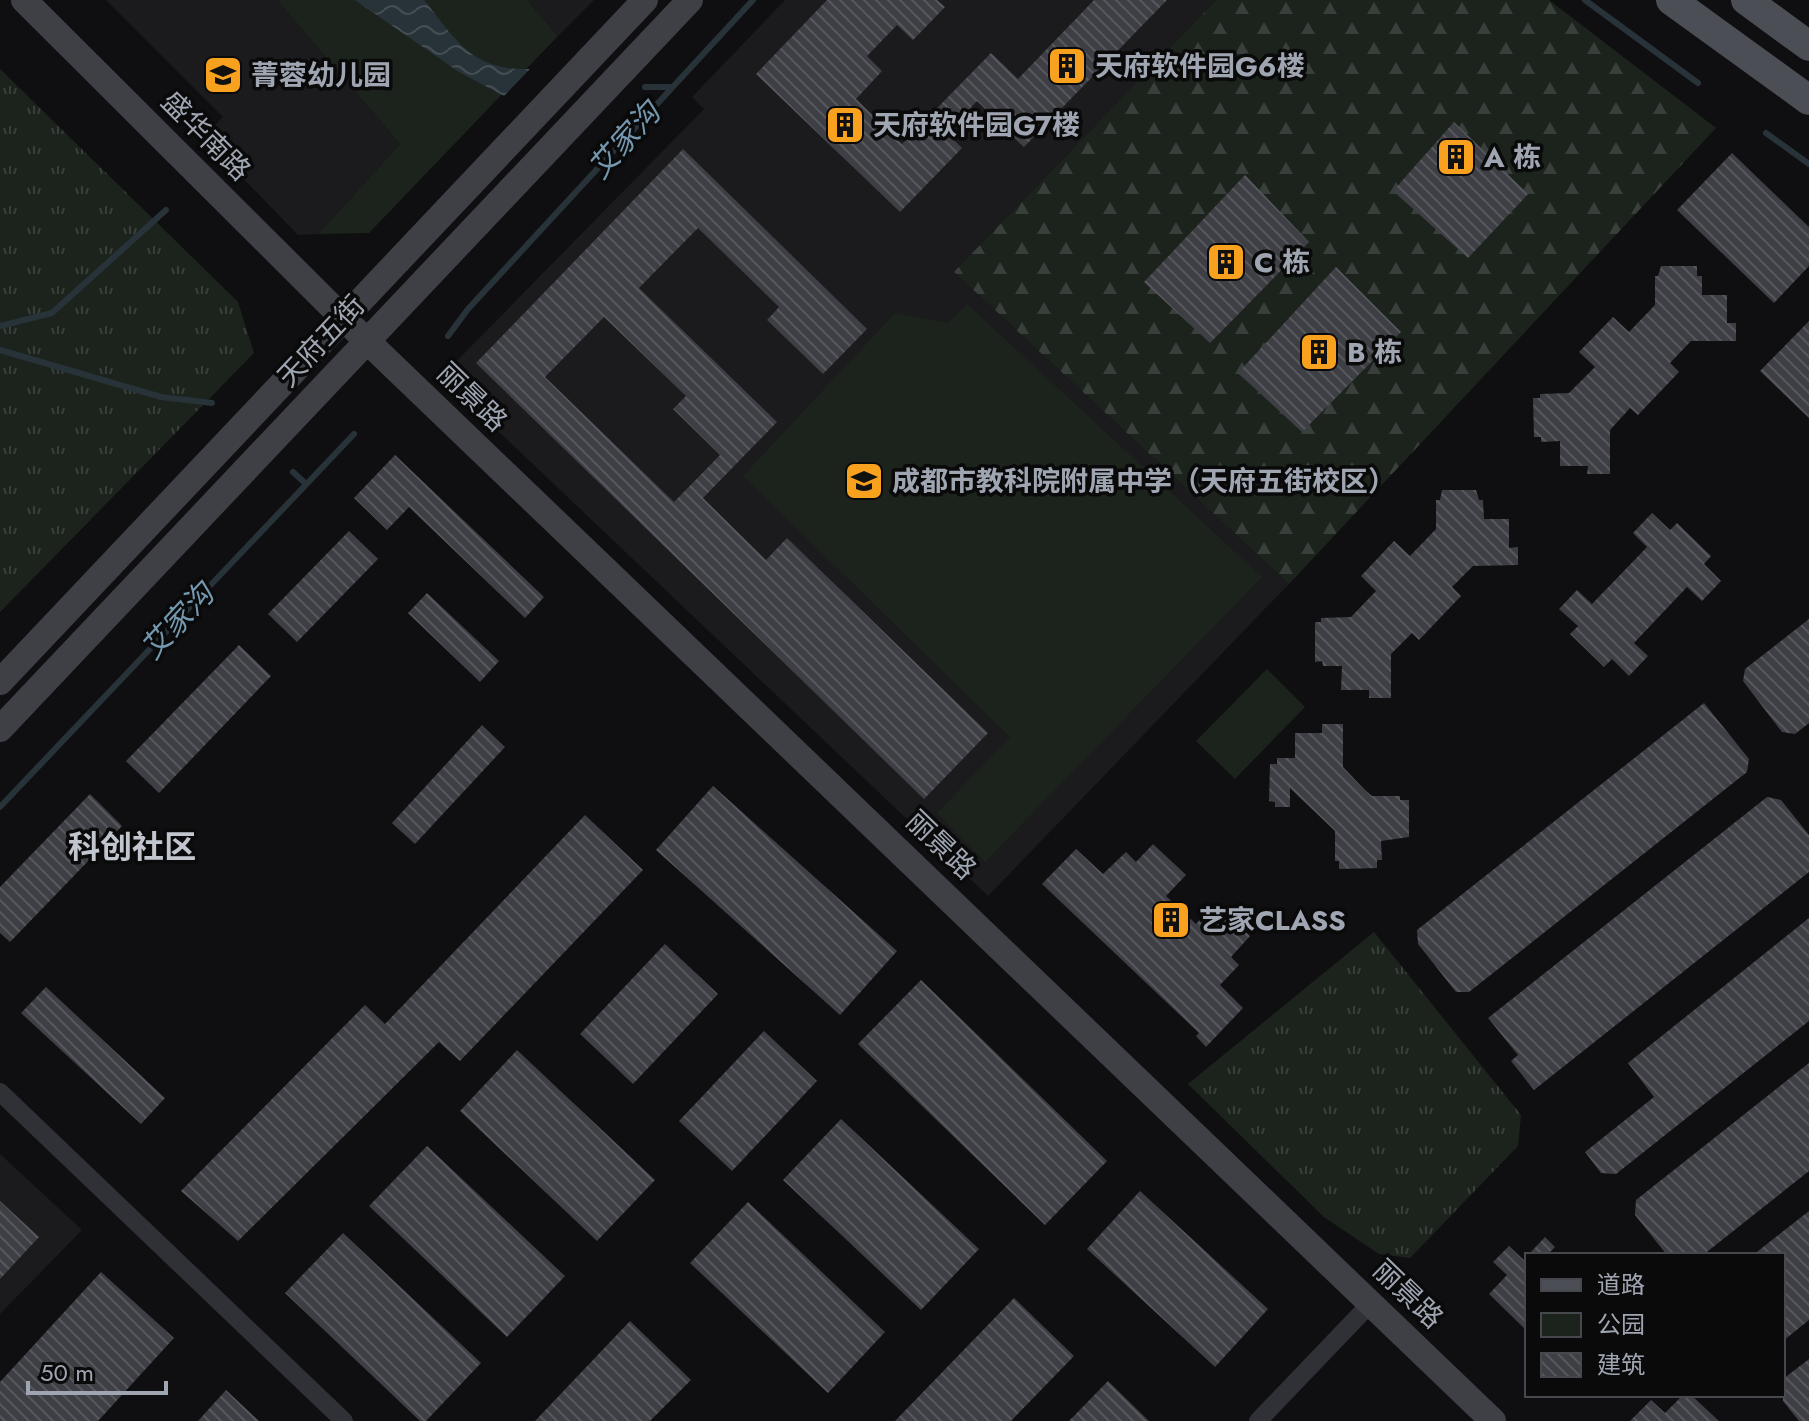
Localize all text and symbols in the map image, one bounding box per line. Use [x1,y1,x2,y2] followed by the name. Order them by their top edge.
[1046,45,1088,87] building icon: 天府软件园G6楼
[1095,46,1305,87] place label: 天府软件园G6楼
[202,54,244,96] school or university icon: 菁蓉幼儿园
[251,55,391,96] place label: 菁蓉幼儿园
[152,82,260,190] street label: 盛华南路
[578,90,672,188] water label: 艾家沟
[824,104,866,146] building icon: 天府软件园G7楼
[873,105,1080,146] place label: 天府软件园G7楼
[1435,136,1477,178] building icon: A 栋
[1483,137,1541,178] place label: A 栋
[1205,241,1247,283] building icon: C 栋
[1254,242,1310,283] place label: C 栋
[268,286,374,396] street label: 天府五街
[1298,331,1340,373] building icon: B 栋
[1347,332,1402,373] place label: B 栋
[428,353,516,441] street label: 丽景路
[843,460,885,502] school or university icon: 成都市教科院附属中学（天府五街校区）
[892,461,1396,502] place label: 成都市教科院附属中学（天府五街校区）
[131,571,225,669] water label: 艾家沟
[897,801,985,889] street label: 丽景路
[68,824,196,870] district label: 科创社区
[1150,899,1192,941] building icon: 艺家CLASS
[1199,900,1346,941] place label: 艺家CLASS
[1364,1250,1452,1338] street label: 丽景路
[1525,1253,1785,1397] legend
[1597,1267,1645,1302] text: 道路
[1597,1307,1645,1342] text: 公园
[28,1345,166,1395] scale bar
[1597,1347,1645,1382] text: 建筑
[40,1355,94,1390] text: 50 m

